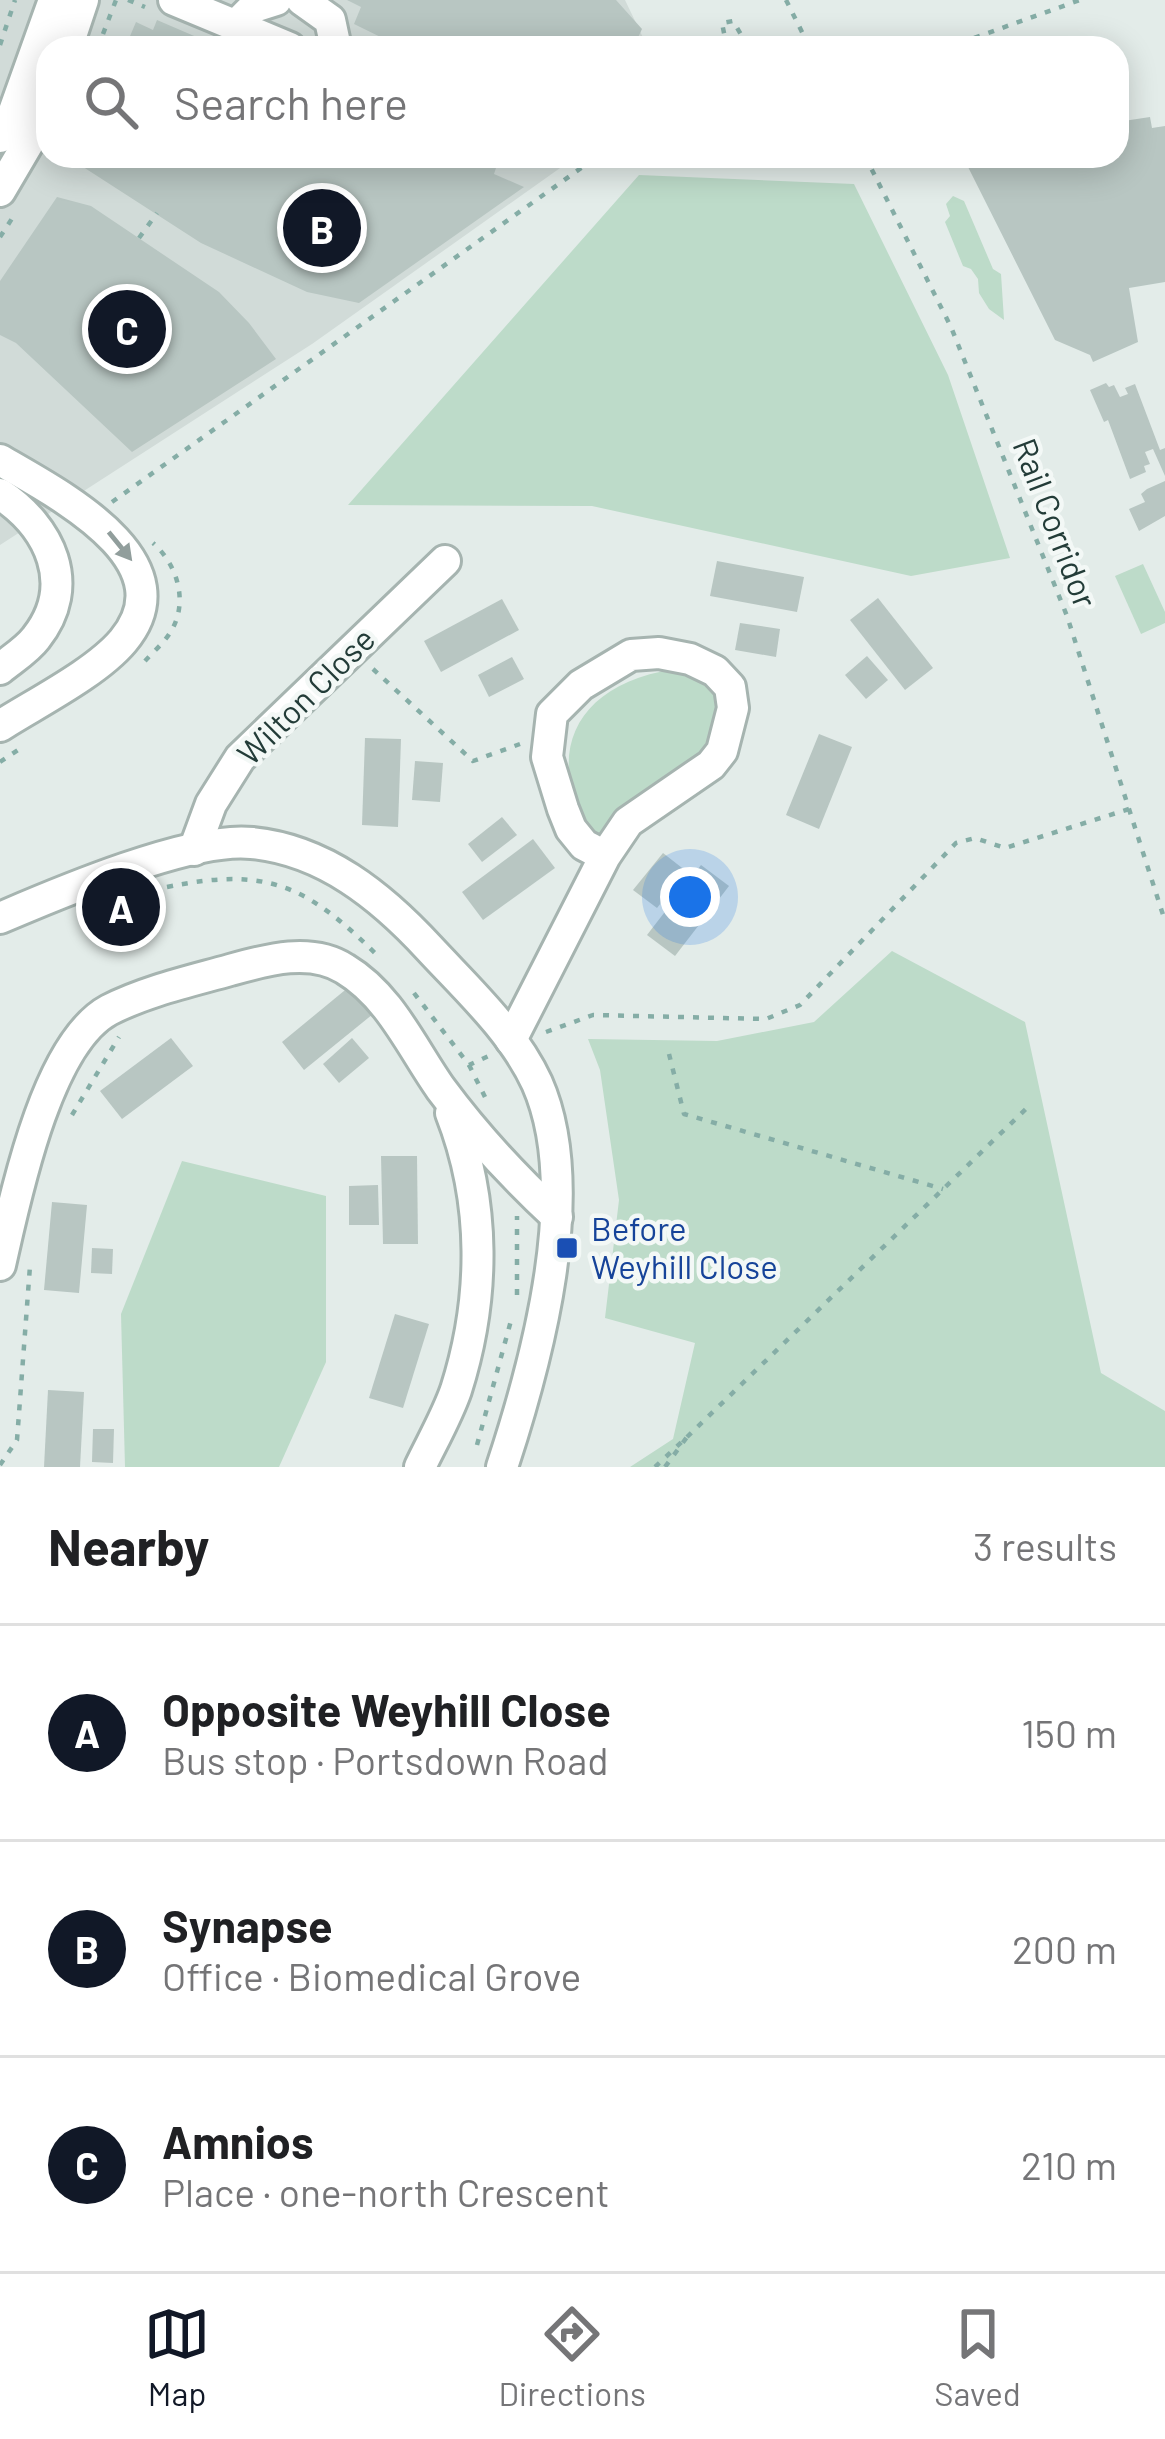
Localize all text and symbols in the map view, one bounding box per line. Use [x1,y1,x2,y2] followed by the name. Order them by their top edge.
[36,36,1129,168] search box
[78,69,144,135] icon: search
[174,75,408,129] text: Search here
[283,183,361,273] pin: B
[88,284,166,374] pin: C
[1005,432,1107,613] street label: Rail Corridor
[107,530,132,561] one-way arrow
[228,618,382,772] street label: Wilton Close
[82,862,160,952] pin: A
[660,867,720,927] your location
[591,1208,778,1286] place label: Before Weyhill Close
[554,1235,580,1261] marker: Before Weyhill Close
[48,1515,209,1576] text: Nearby
[973,1522,1117,1569] text: 3 results
[162,1682,611,1736] text: Opposite Weyhill Close
[74,1709,100,1756] text: A
[1021,1709,1117,1756] text: 150 m
[162,1736,609,1783] text: Bus stop · Portsdown Road
[162,1898,333,1952] text: Synapse
[75,1925,99,1972] text: B
[1012,1925,1117,1972] text: 200 m
[162,1952,581,1999] text: Office · Biomedical Grove
[162,2114,314,2168] text: Amnios
[75,2141,99,2188] text: C
[1021,2141,1117,2188] text: 210 m
[162,2168,610,2215] text: Place · one-north Crescent
[144,2301,210,2413] tab: Map
[498,2301,646,2413] tab: Directions
[934,2301,1021,2413] tab: Saved

